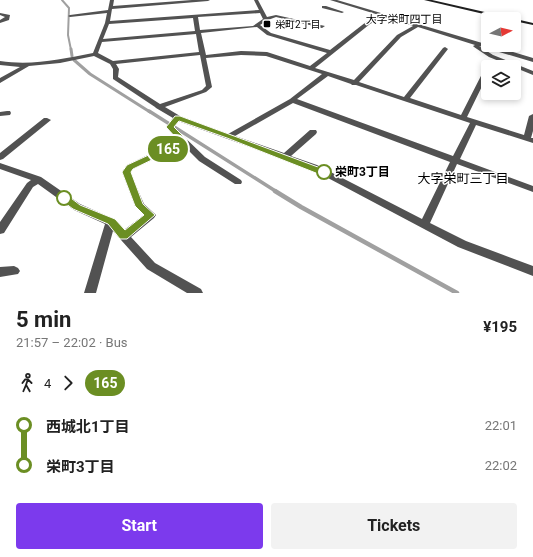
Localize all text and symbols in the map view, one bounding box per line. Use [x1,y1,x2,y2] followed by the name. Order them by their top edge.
[481,12,521,52] north arrow
[481,12,521,100] map controls
[366,13,443,26] district label: 大字栄町四丁目
[262,19,272,29] marker: 栄町2丁目
[275,19,321,30] place label: 栄町2丁目
[481,60,521,100] button: layers
[145,136,191,162] line badge: 165
[156,141,180,157] text: 165
[316,164,332,180] marker: 栄町3丁目
[335,165,390,179] place label: 栄町3丁目
[417,171,509,186] district label: 大字栄町三丁目
[56,190,72,206] unlabelled marker
[16,307,71,332] text: 5 min
[483,318,517,336] text: ¥195
[16,335,128,350] text: 21:57 – 22:02 · Bus
[16,372,38,394] icon: walk
[57,372,79,394] icon: forward
[93,375,117,391] text: 165
[44,376,51,391] text: 4
[46,418,130,436] text: 西城北1丁目
[485,418,517,433] text: 22:01
[46,458,115,476] text: 栄町3丁目
[485,458,517,473] text: 22:02
[16,503,263,549] button: Start
[271,503,517,549] button: Tickets

